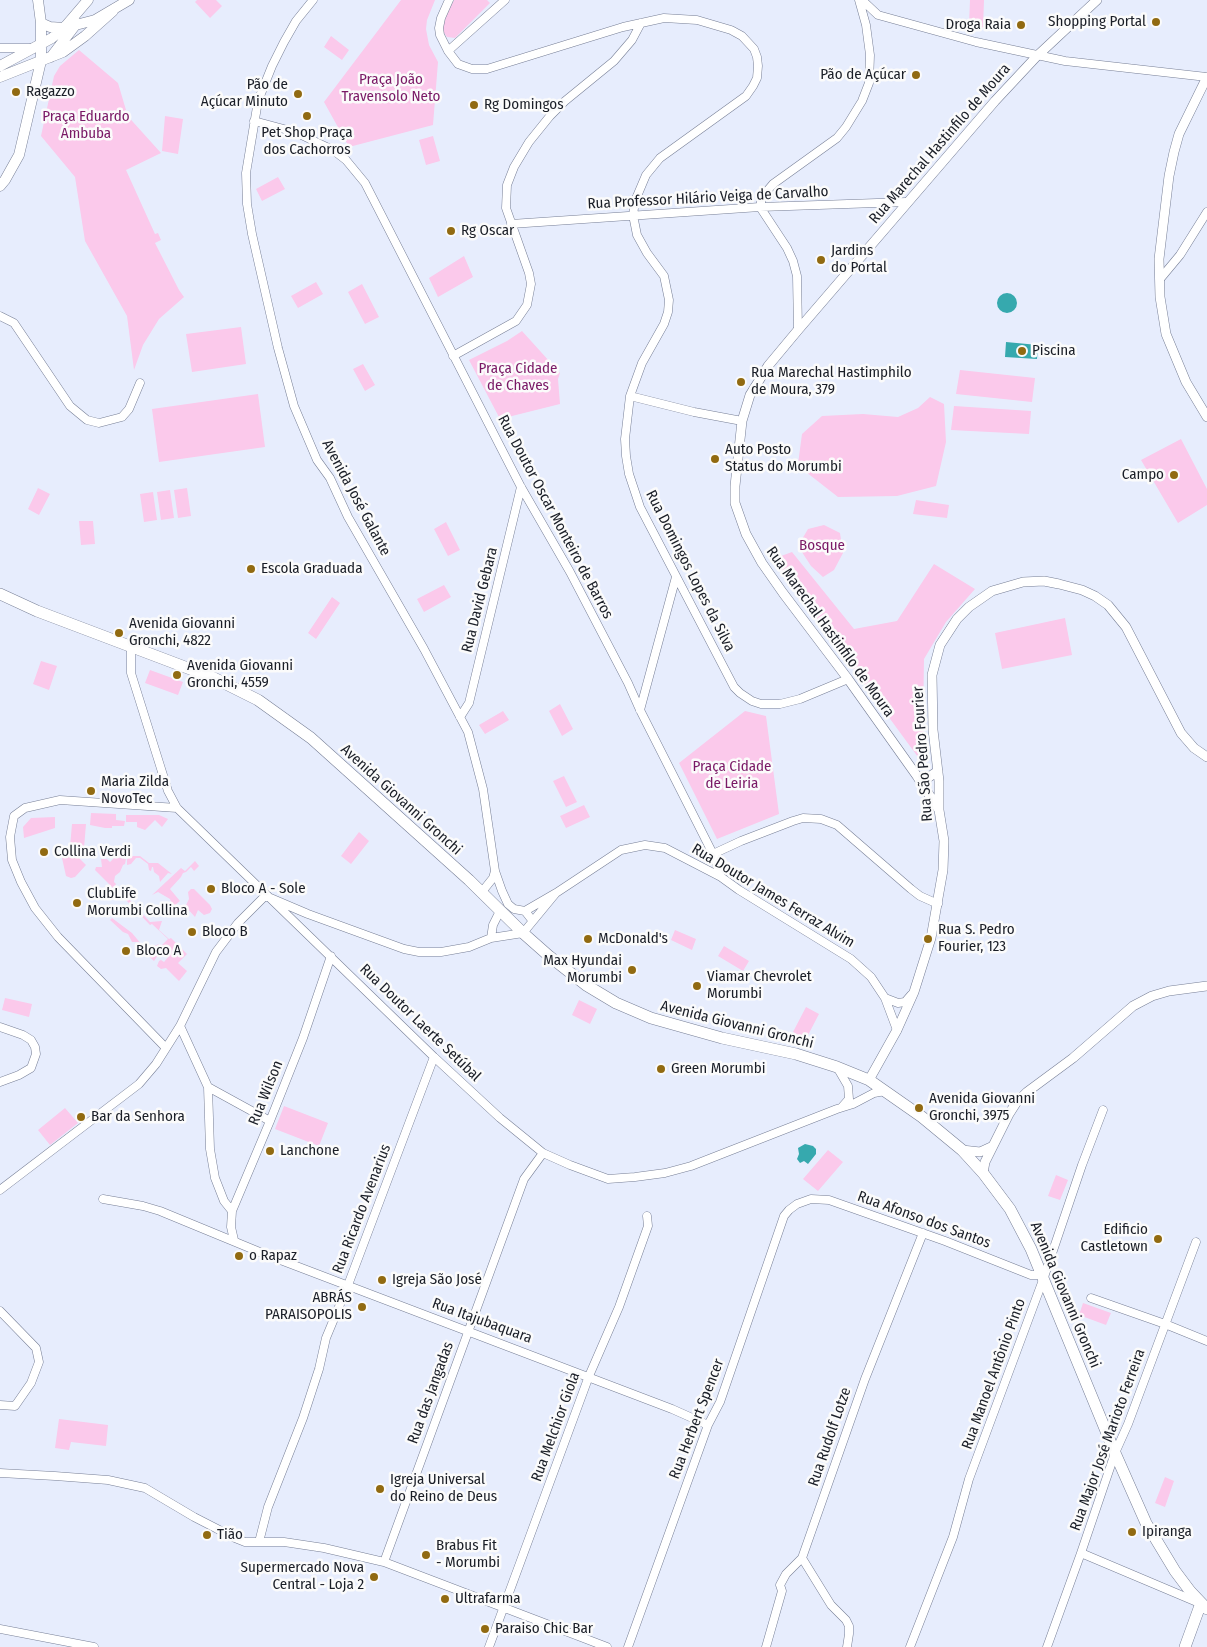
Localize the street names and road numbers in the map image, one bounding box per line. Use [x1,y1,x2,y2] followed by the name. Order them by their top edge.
[866,60,1014,228] street label: Rua Marechal Hastinfilo de Moura
[587,183,829,213] street label: Rua Professor Hilário Veiga de Carvalho
[493,412,617,622] street label: Rua Doutor Oscar Monteiro de Barros
[318,437,394,559] street label: Avenida José Galante
[641,487,739,655] street label: Rua Domingos Lopes da Silva
[762,543,898,721] street label: Rua Marechal Hastinfilo de Moura
[458,545,502,655] street label: Rua David Gebara
[909,686,937,822] street label: Rua São Pedro Fourier
[337,741,465,859] street label: Avenida Giovanni Gronchi
[688,840,858,952] street label: Rua Doutor James Ferraz Alvim
[356,960,484,1086] street label: Rua Doutor Laerte Setúbal
[659,997,815,1053] street label: Avenida Giovanni Gronchi
[245,1058,287,1128] street label: Rua Wilson
[329,1142,395,1276] street label: Rua Ricardo Avenarius
[855,1188,993,1252] street label: Rua Afonso dos Santos
[1026,1219,1104,1371] street label: Avenida Giovanni Gronchi
[430,1295,534,1347] street label: Rua Itajubaquara
[958,1296,1030,1452] street label: Rua Manoel Antônio Pinto
[404,1340,458,1446] street label: Rua das Jangadas
[1067,1347,1149,1533] street label: Rua Major José Marioto Ferreira
[666,1356,728,1482] street label: Rua Herbert Spencer
[528,1370,584,1484] street label: Rua Melchior Giola
[805,1385,855,1489] street label: Rua Rudolf Lotze

